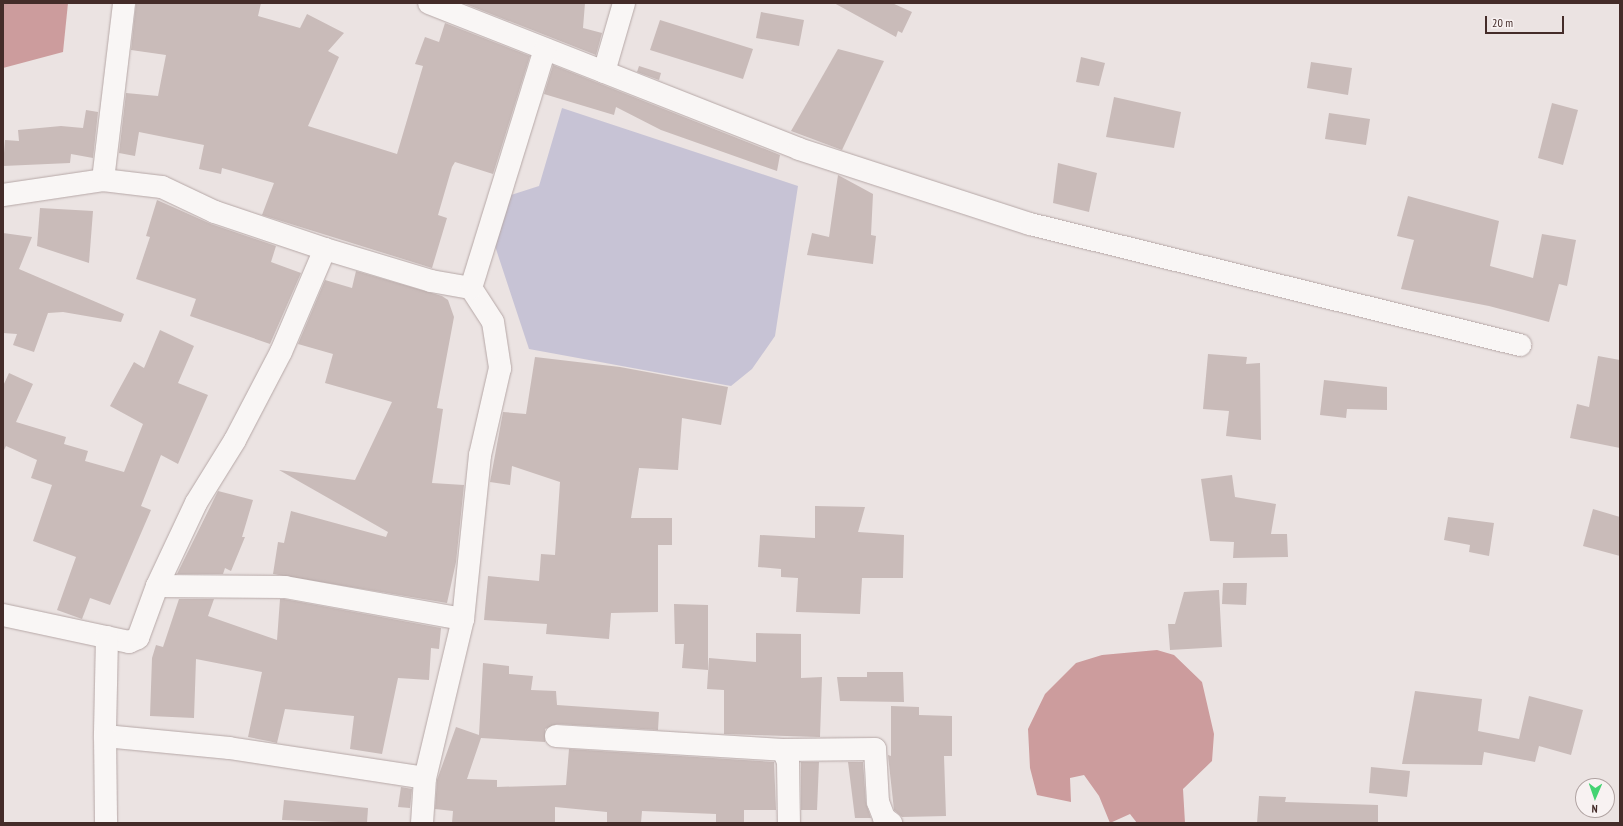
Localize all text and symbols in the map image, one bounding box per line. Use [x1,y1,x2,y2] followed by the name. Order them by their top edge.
[1487,8,1566,34] scale bar
[1492,15,1513,30] text: 20 m
[1575,778,1615,818] north arrow
[1591,802,1598,816] text: N

